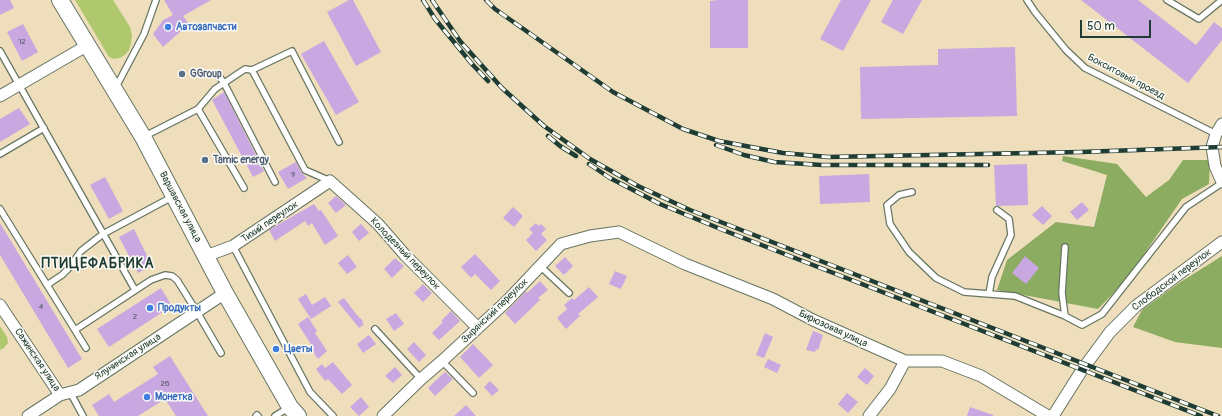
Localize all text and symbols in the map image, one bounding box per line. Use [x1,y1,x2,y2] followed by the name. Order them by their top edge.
[1082,12,1153,38] scale bar
[1087,19,1115,34] text: 50 m
[176,21,236,33] place label: Автозапчасти
[163,22,173,32] marker: Автозапчасти
[18,37,26,47] house number: 12
[1085,52,1167,102] street label: Бокситовый проезд
[190,68,222,80] place label: GGroup
[177,69,187,79] marker: GGroup
[213,154,269,166] place label: Tamic energy
[200,155,210,165] marker: Tamic energy
[156,170,204,244] street label: Варшавская улица
[291,170,295,180] house number: 9
[239,199,301,245] street label: Тихий переулок
[367,215,443,293] street label: Колодезный переулок
[1130,246,1214,314] street label: Слободской переулок
[41,256,155,272] district label: ПТИЦЕФАБРИКА
[459,276,531,346] street label: Зырянский переулок
[39,302,43,312] house number: 4
[158,302,201,314] place label: Продукты
[145,303,155,313] marker: Продукты
[797,308,869,350] street label: Бирюзовая улица
[133,312,137,322] house number: 2
[12,326,62,394] street label: Сажинская улица
[93,331,163,383] street label: Ялунинская улица
[284,343,312,355] place label: Цветы
[271,344,281,354] marker: Цветы
[160,379,170,389] house number: 26
[155,391,192,403] place label: Монетка
[142,392,152,402] marker: Монетка

